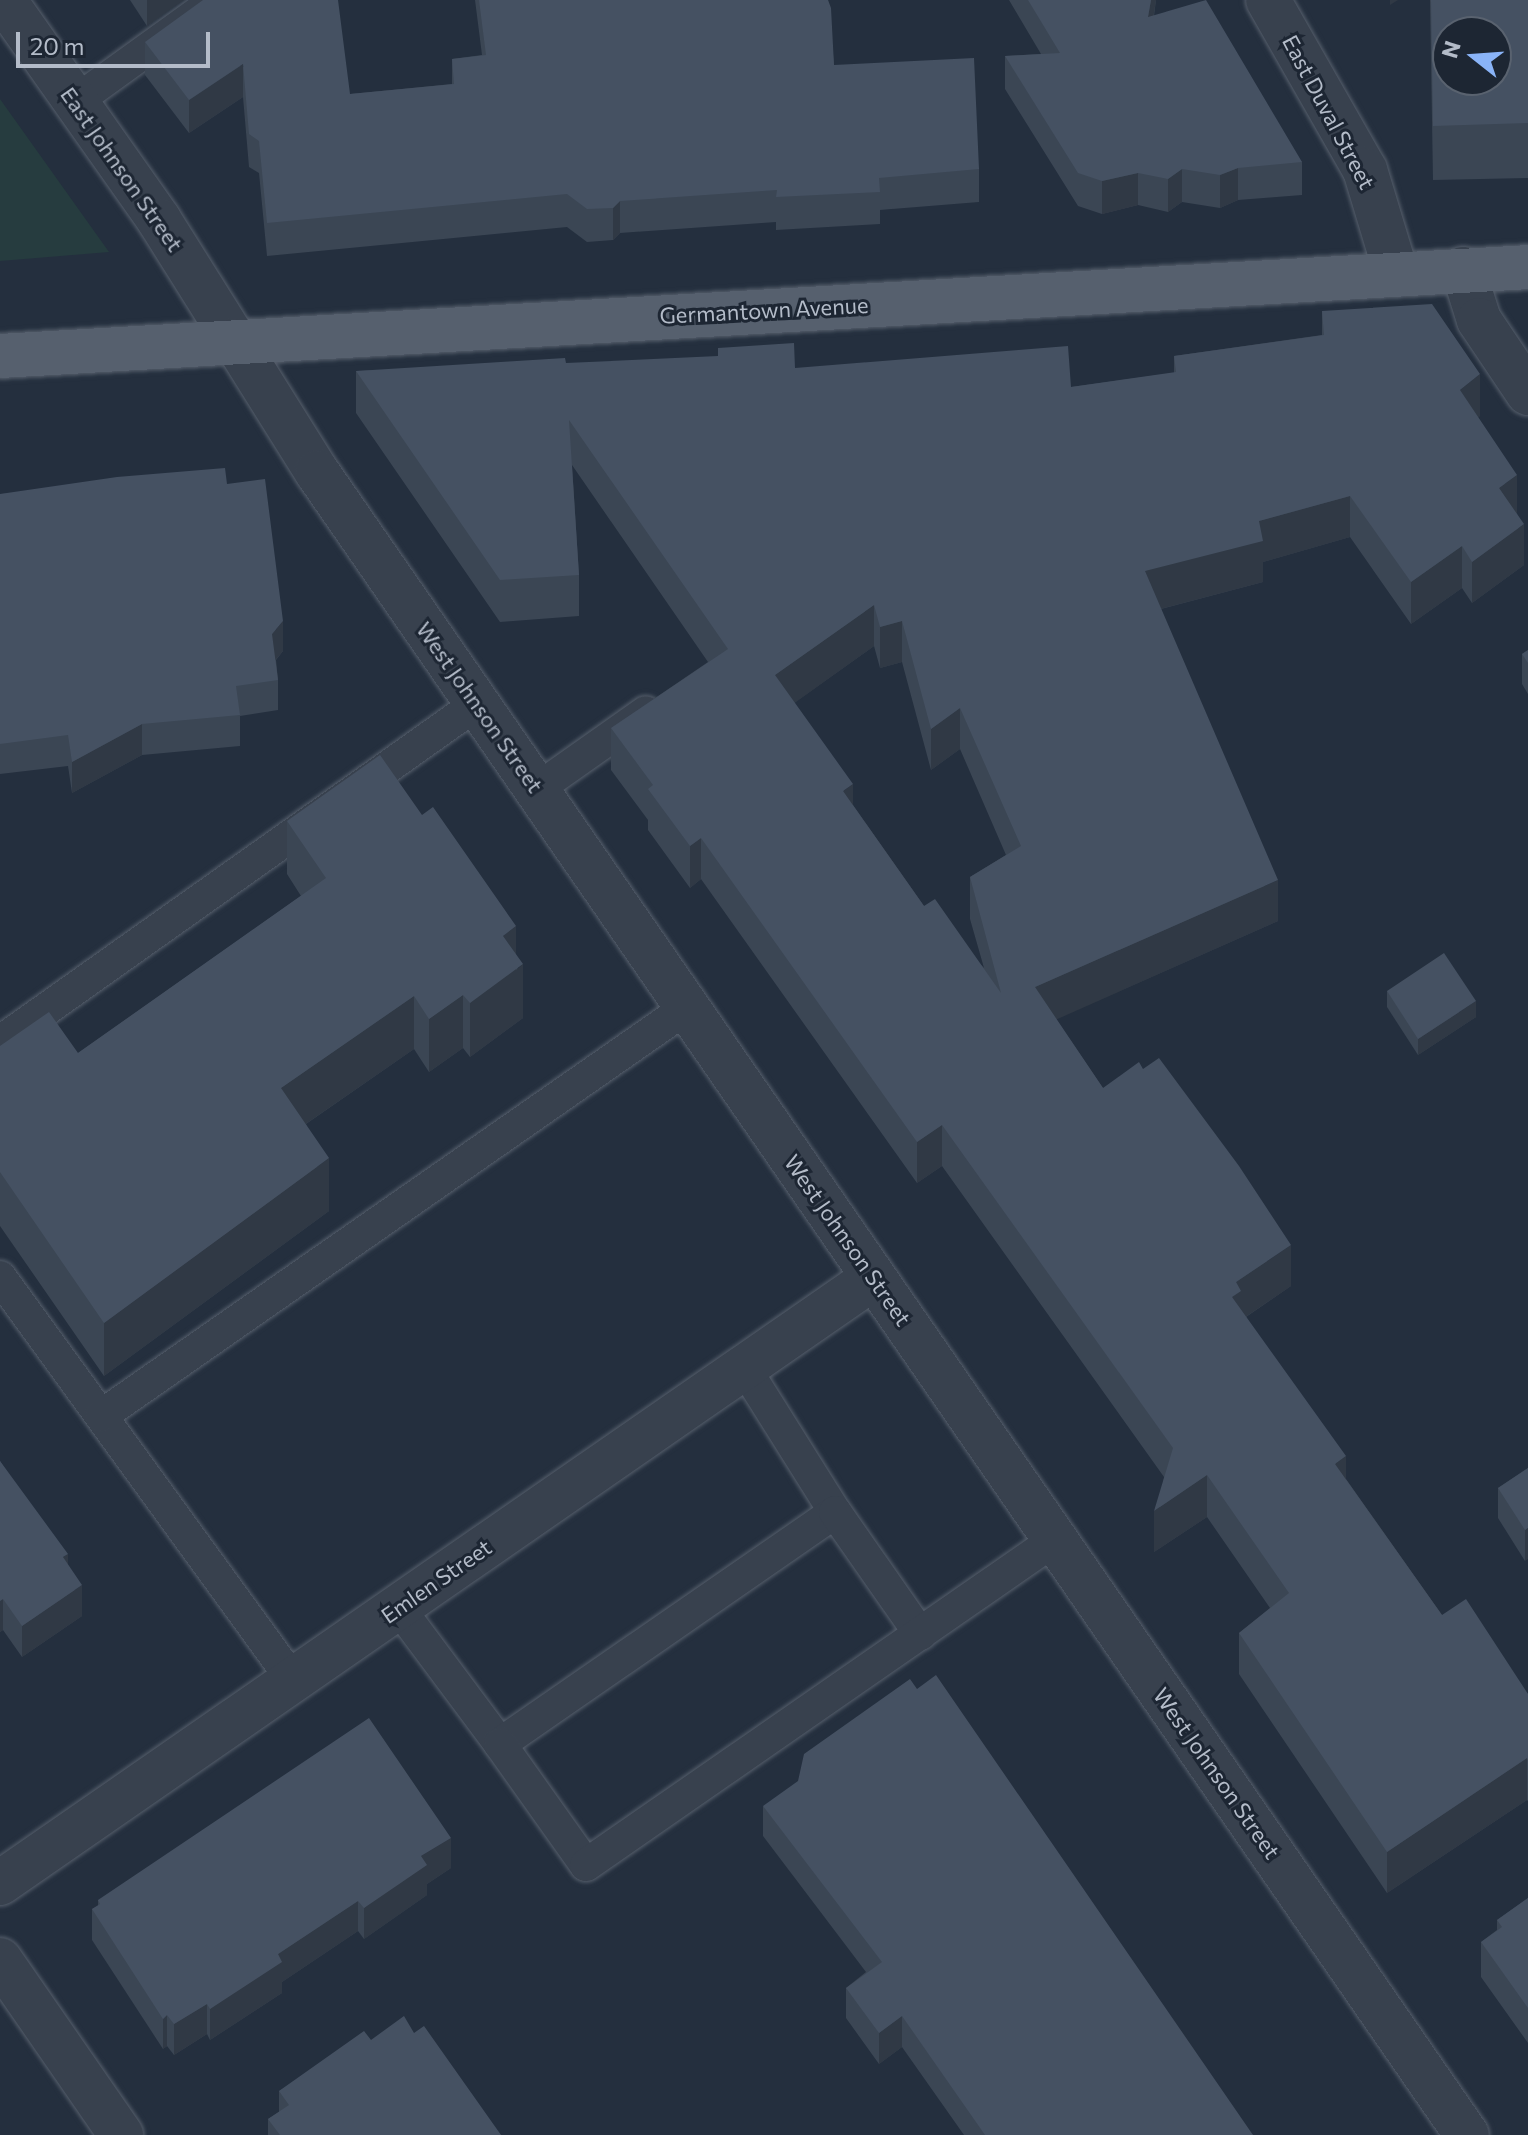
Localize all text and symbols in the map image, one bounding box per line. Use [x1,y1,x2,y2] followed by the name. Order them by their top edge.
[20,16,214,66] scale bar
[1432,16,1512,96] north arrow
[1277,30,1381,194] street label: East Duval Street
[30,31,84,60] text: 20 m
[1435,38,1466,61] text: N
[55,82,189,256] street label: East Johnson Street
[659,291,869,329] street label: Germantown Avenue
[411,616,549,798] street label: West Johnson Street
[779,1149,917,1331] street label: West Johnson Street
[376,1533,496,1629] street label: Emlen Street
[1148,1682,1286,1864] street label: West Johnson Street

